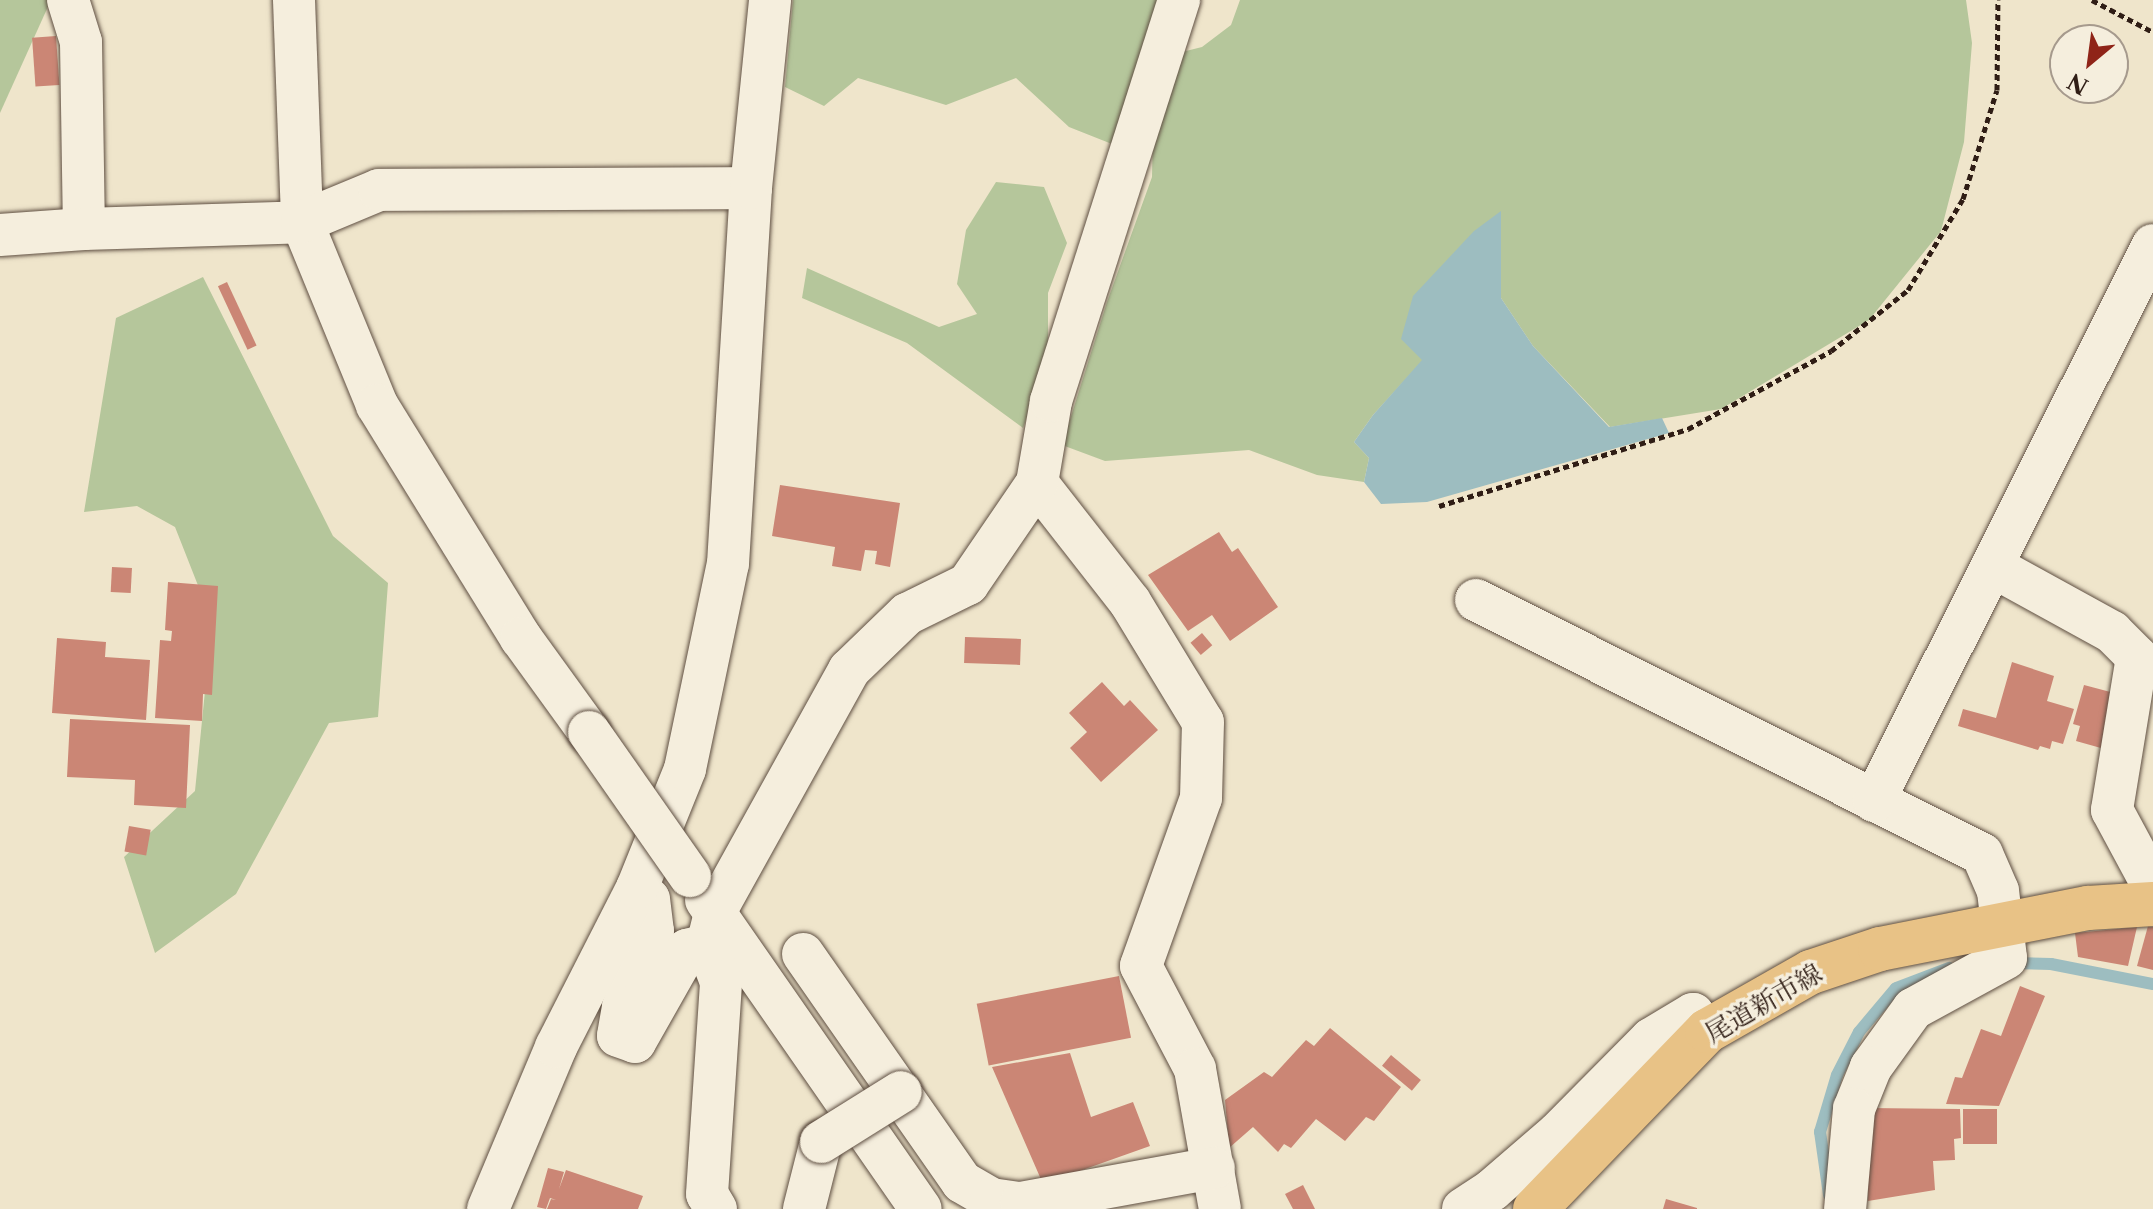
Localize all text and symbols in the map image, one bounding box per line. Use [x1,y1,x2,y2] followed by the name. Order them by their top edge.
[2049,24,2129,104] north arrow
[2063,67,2093,100] text: N
[1700,958,1828,1050] street label: 尾道新市線

